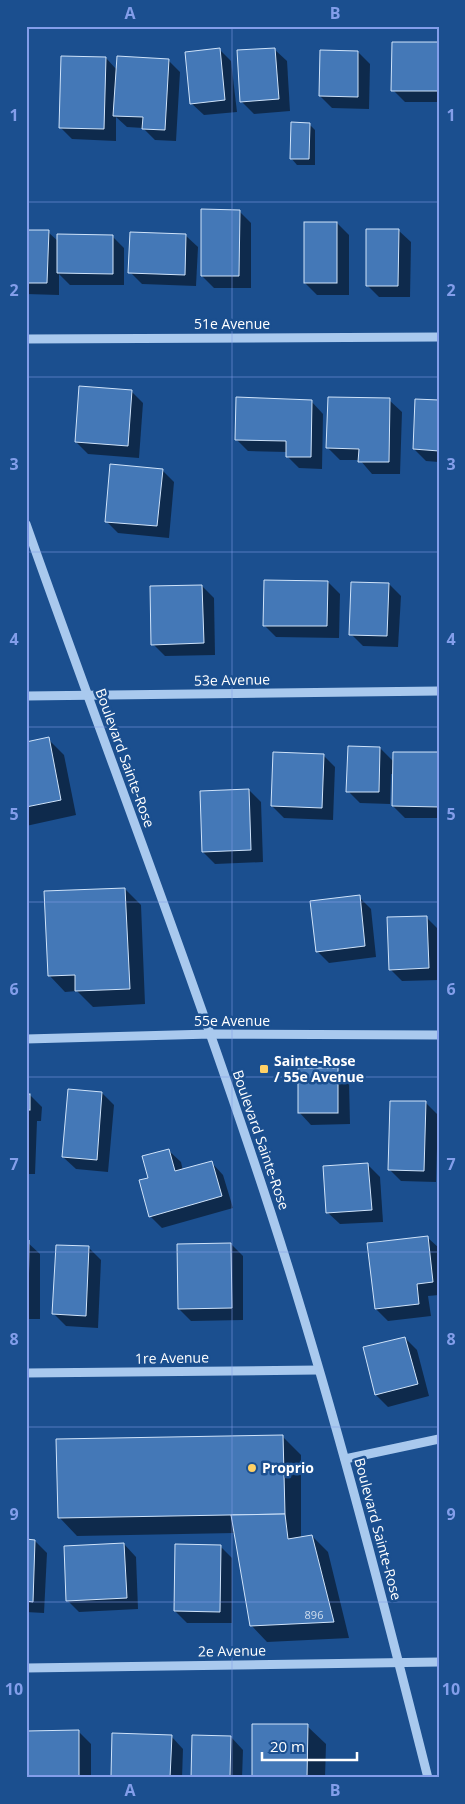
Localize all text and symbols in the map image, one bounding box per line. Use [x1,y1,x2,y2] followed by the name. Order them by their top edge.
[124,2,136,24] text: A
[330,2,340,24] text: B
[9,104,19,126] text: 1
[446,104,456,126] text: 1
[9,279,19,301] text: 2
[446,279,456,301] text: 2
[194,314,270,333] street label: 51e Avenue
[9,453,19,475] text: 3
[446,453,456,475] text: 3
[9,628,19,650] text: 4
[446,628,456,650] text: 4
[194,669,270,690] street label: 53e Avenue
[91,686,160,830] street label: Boulevard Sainte-Rose
[9,803,19,825] text: 5
[446,803,456,825] text: 5
[9,978,19,1000] text: 6
[446,978,456,1000] text: 6
[194,1011,270,1030] street label: 55e Avenue
[274,1051,364,1086] place label: Sainte-Rose / 55e Avenue
[258,1063,270,1075] marker: Sainte-Rose / 55e Avenue
[229,1067,294,1212] street label: Boulevard Sainte-Rose
[9,1153,19,1175] text: 7
[446,1153,456,1175] text: 7
[9,1328,19,1350] text: 8
[446,1328,456,1350] text: 8
[135,1347,209,1368] street label: 1re Avenue
[350,1456,407,1602] street label: Boulevard Sainte-Rose
[262,1458,314,1477] place label: Proprio
[246,1462,258,1474] marker: Proprio
[9,1503,19,1525] text: 9
[446,1503,456,1525] text: 9
[305,1607,323,1622] house number: 896
[198,1640,266,1661] street label: 2e Avenue
[5,1678,23,1700] text: 10
[442,1678,460,1700] text: 10
[262,1729,358,1761] scale bar
[270,1736,305,1756] text: 20 m
[124,1779,136,1801] text: A
[330,1779,340,1801] text: B

